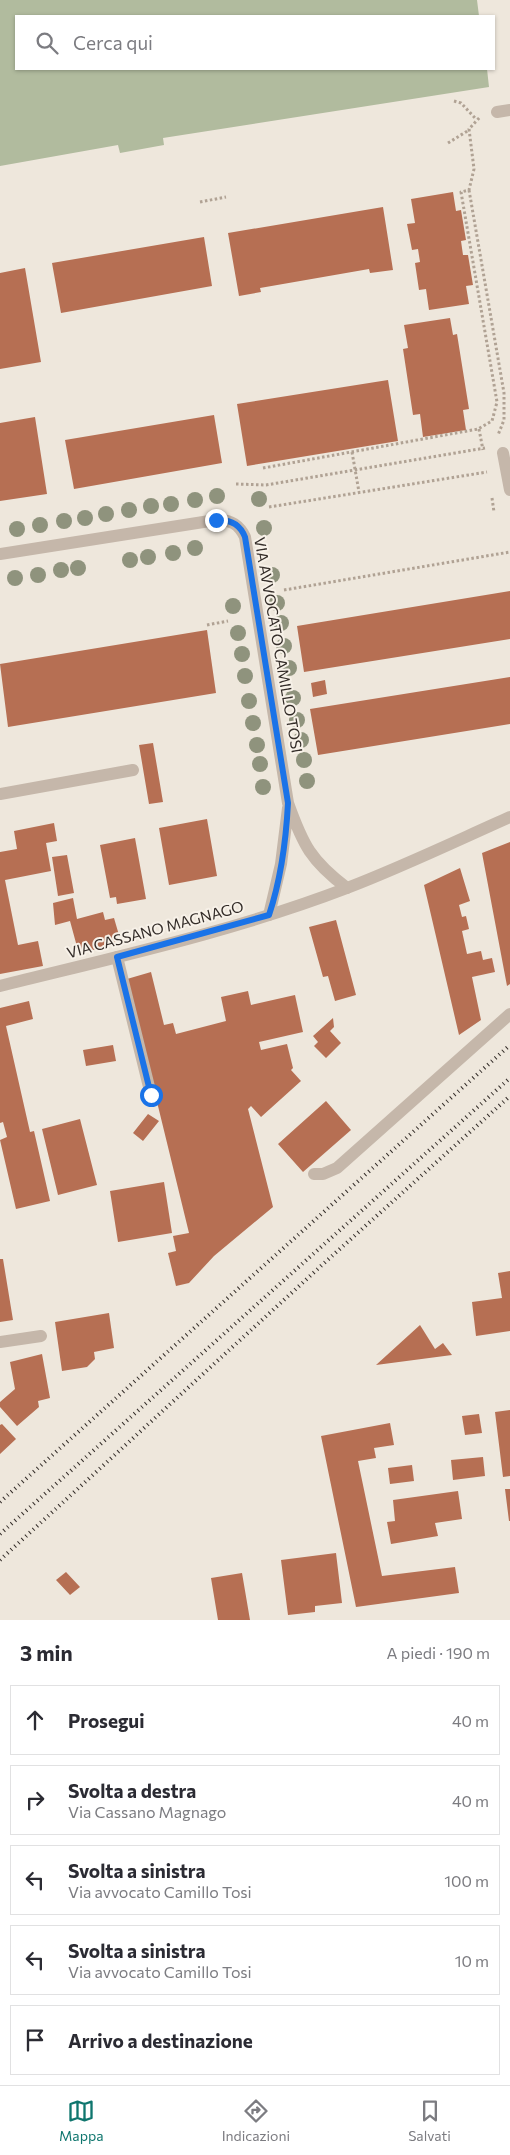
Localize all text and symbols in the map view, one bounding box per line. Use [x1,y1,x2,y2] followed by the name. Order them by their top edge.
[15,15,495,70] search box
[33,29,61,57] icon: search
[73,31,153,54] text: Cerca qui
[205,509,228,532] route end
[251,536,307,754] street label: VIA AVVOCATO CAMILLO TOSI
[65,897,245,961] street label: VIA CASSANO MAGNAGO
[140,1084,163,1107] route start
[20,1640,73,1665] text: 3 min
[387,1643,490,1662] text: A piedi · 190 m
[21,1706,49,1734] icon: ahead
[68,1709,145,1732] text: Prosegui
[452,1711,489,1730] text: 40 m
[68,1779,196,1802] text: Svolta a destra
[21,1786,49,1814] icon: right
[452,1791,489,1810] text: 40 m
[68,1802,226,1821] text: Via Cassano Magnago
[68,1859,206,1882] text: Svolta a sinistra
[21,1866,49,1894] icon: left
[444,1871,489,1890] text: 100 m
[68,1882,252,1901] text: Via avvocato Camillo Tosi
[68,1939,206,1962] text: Svolta a sinistra
[21,1946,49,1974] icon: left
[455,1951,489,1970] text: 10 m
[68,1962,252,1981] text: Via avvocato Camillo Tosi
[21,2026,49,2054] icon: arrive
[68,2029,253,2052] text: Arrivo a destinazione
[59,2097,104,2144] tab: Mappa
[222,2097,290,2144] tab: Indicazioni
[408,2097,451,2144] tab: Salvati

